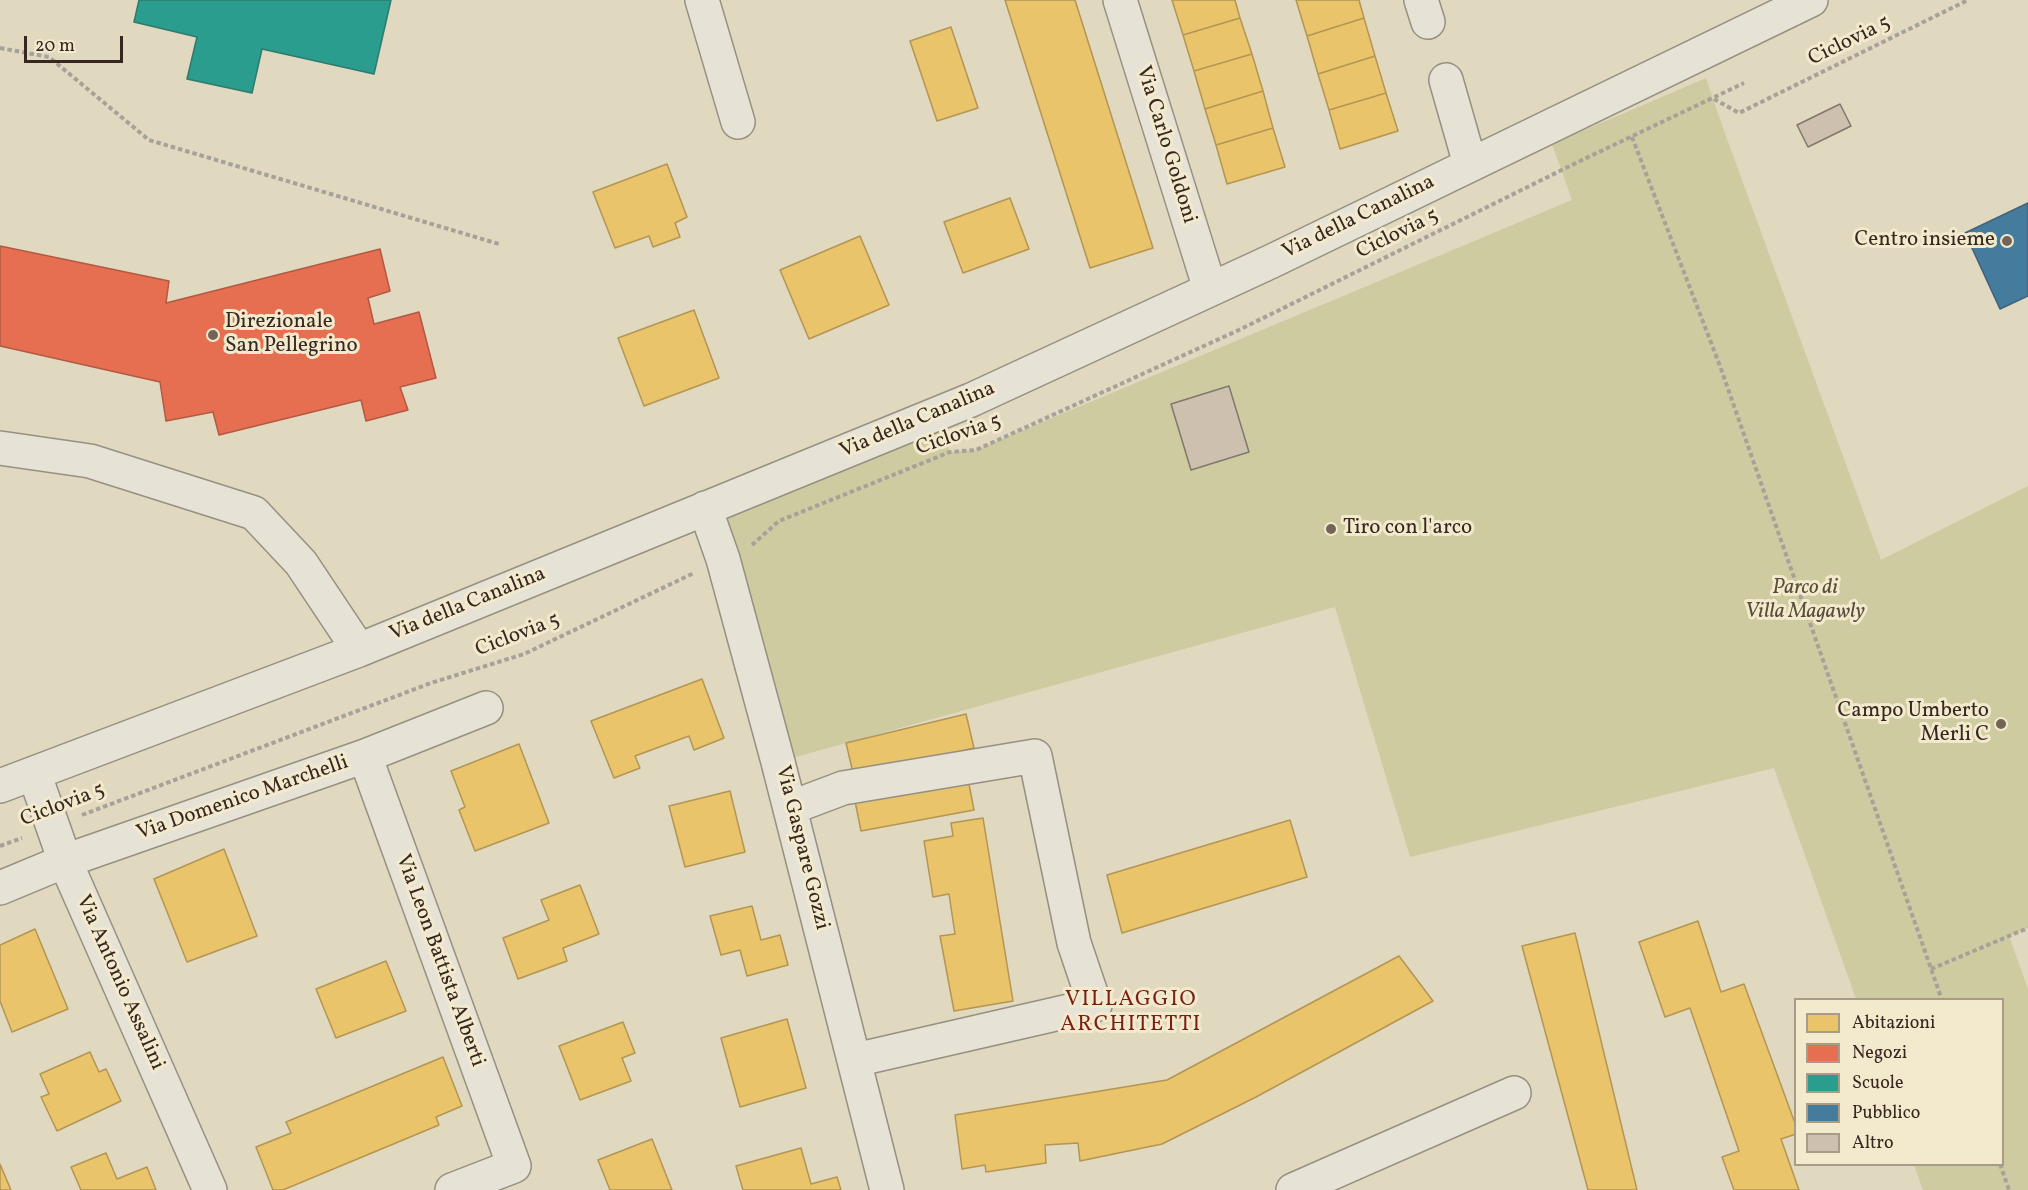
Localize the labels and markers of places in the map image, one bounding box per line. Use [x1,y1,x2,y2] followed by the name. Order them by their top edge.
[1855,228,1995,254] place label: Centro insieme
[2000,234,2014,248] marker: Centro insieme
[225,310,358,360] place label: Direzionale San Pellegrino
[206,328,220,342] marker: Direzionale San Pellegrino
[1343,516,1472,542] place label: Tiro con l'arco
[1324,522,1338,536] marker: Tiro con l'arco
[1838,699,1989,749] place label: Campo Umberto Merli C
[1994,717,2008,731] marker: Campo Umberto Merli C

